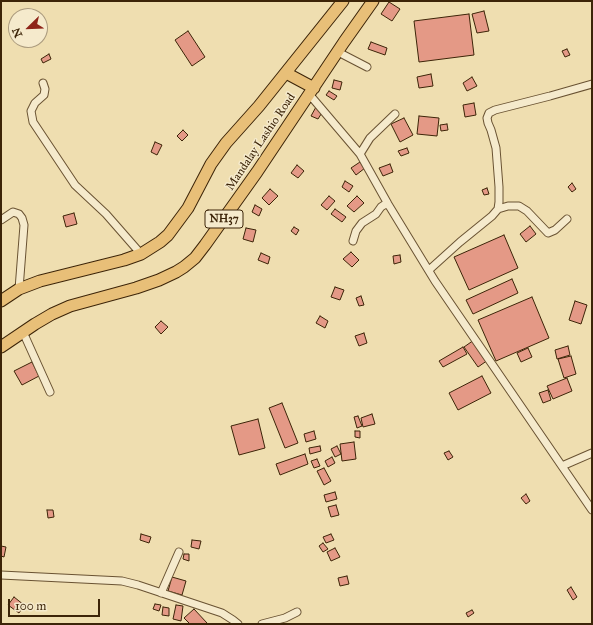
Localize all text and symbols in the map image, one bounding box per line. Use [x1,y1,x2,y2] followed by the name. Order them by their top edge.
[8,8,48,48] north arrow
[10,26,25,39] text: N
[223,91,299,193] street label: Mandalay Lashio Road
[205,210,243,228] road number: NH37
[10,591,102,617] scale bar
[15,599,46,613] text: 100 m

